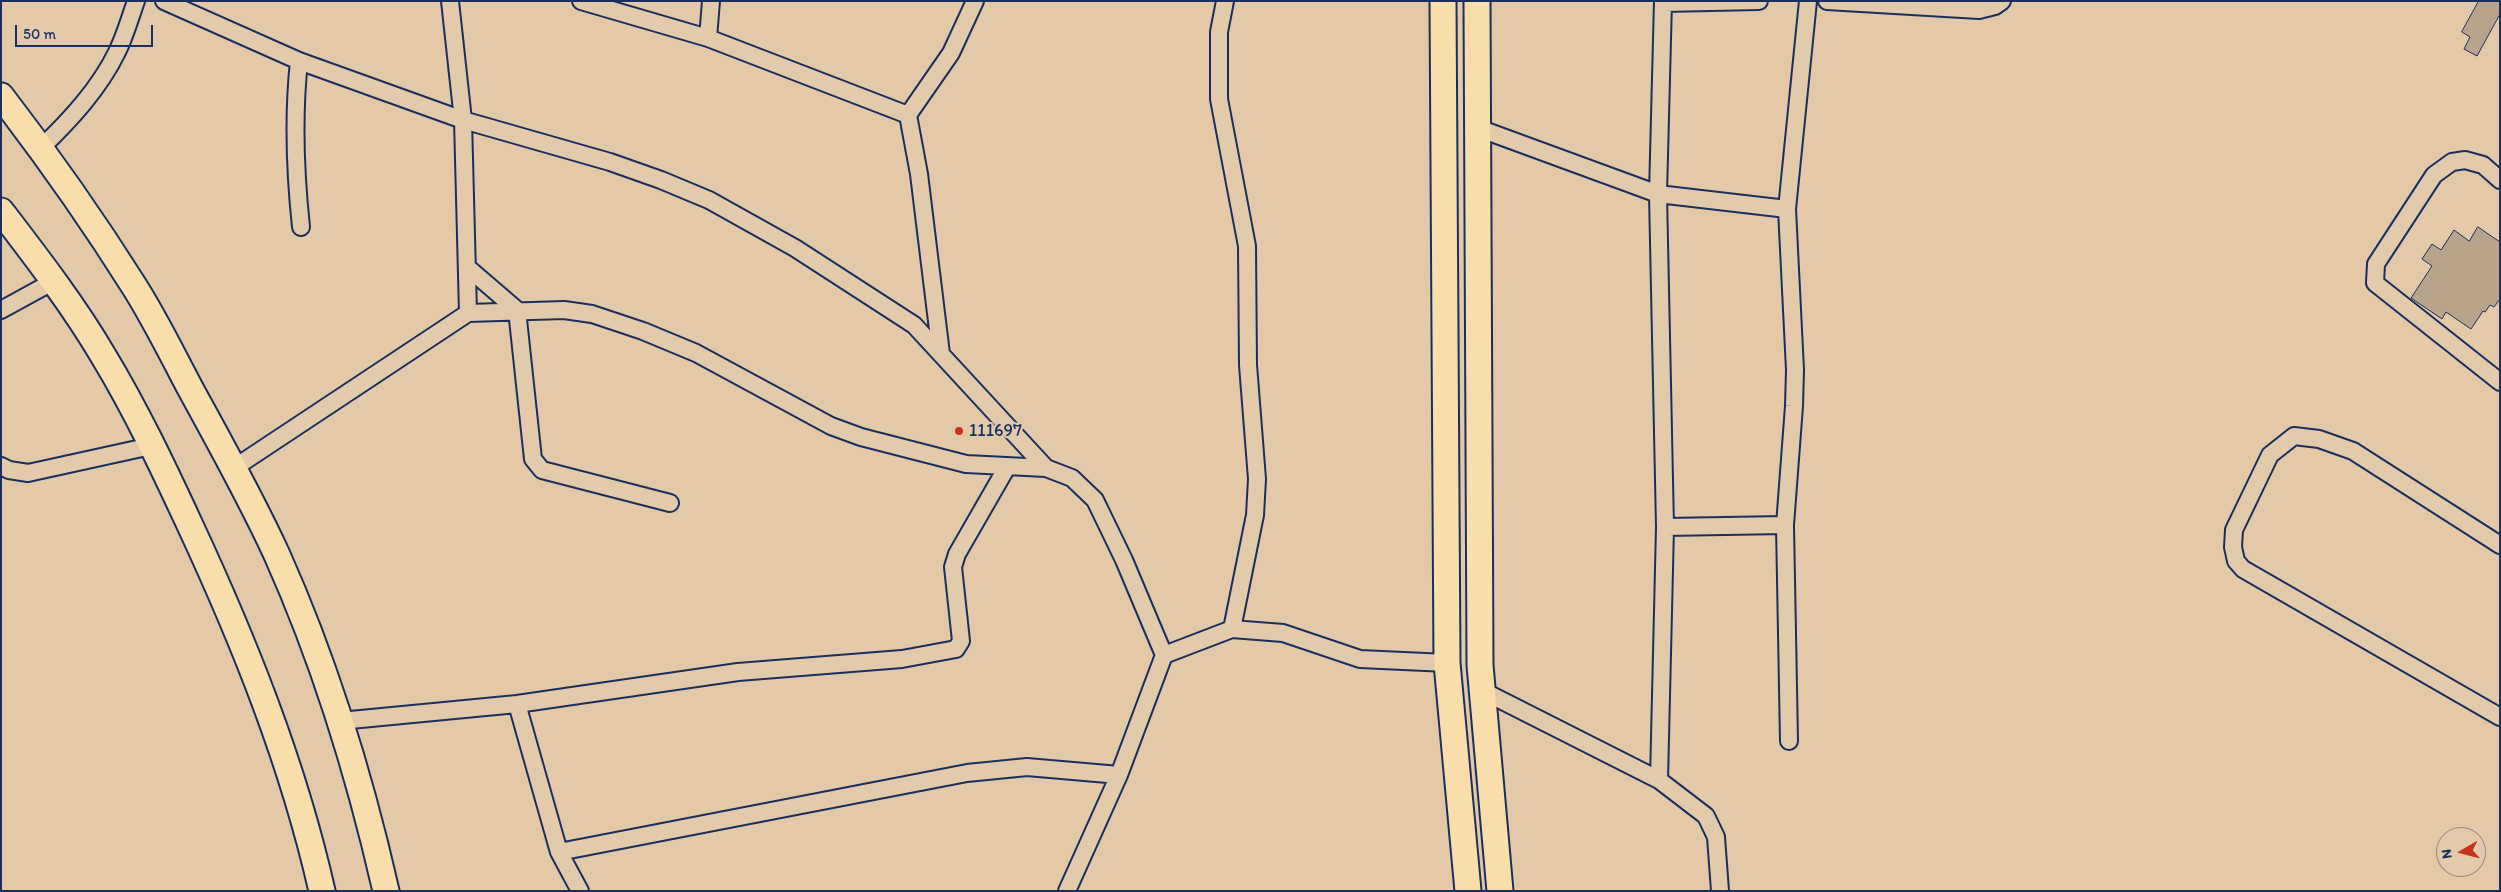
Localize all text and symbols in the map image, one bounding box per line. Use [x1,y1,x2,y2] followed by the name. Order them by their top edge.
[18,15,155,47] scale bar
[23,25,56,43] text: 50 m
[969,420,1022,442] place label: 111697
[953,425,965,437] marker: 111697
[2436,827,2486,877] north arrow
[2438,848,2456,860] text: N

